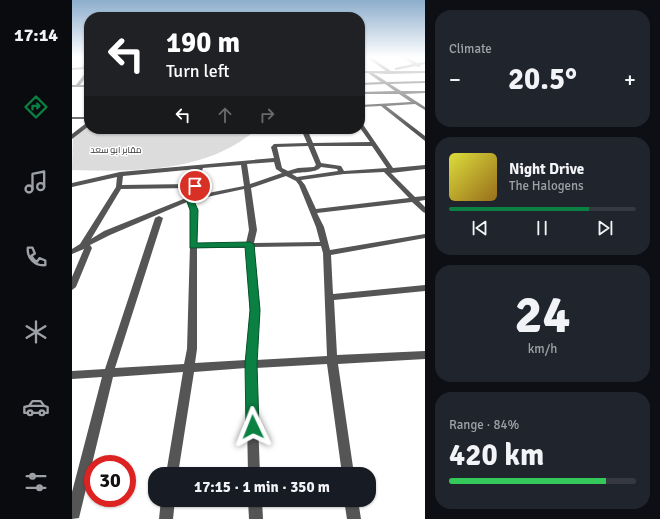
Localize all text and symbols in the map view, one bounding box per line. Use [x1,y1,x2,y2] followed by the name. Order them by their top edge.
[14,24,58,46] text: 17:14
[166,26,240,60] text: 190 m
[100,28,152,80] icon: left
[449,41,492,57] text: Climate
[166,60,229,82] text: Turn left
[508,61,577,98] text: 20.5°
[449,66,461,93] text: −
[624,66,636,93] text: +
[22,93,50,121] icon: directions
[172,104,194,126] icon: left
[214,104,236,126] icon: ahead
[256,104,278,126] icon: right
[90,145,142,156] park label: مقابر ابو سعد
[509,160,584,178] text: Night Drive
[22,168,50,196] icon: music
[178,169,212,203] pin
[184,175,206,197] icon: arrive
[509,178,584,194] text: The Halogens
[469,217,491,239] icon: previous
[531,217,553,239] icon: pause
[594,217,616,239] icon: next
[22,243,50,271] icon: phone
[514,283,571,347] text: 24
[22,318,50,346] icon: climate
[528,341,557,357] text: km/h
[22,393,50,421] icon: car
[232,406,274,448] position arrow
[449,417,519,433] text: Range · 84%
[449,437,544,474] text: 420 km
[84,455,136,507] speed limit sign: 30
[22,468,50,496] icon: filters
[194,478,330,496] text: 17:15 · 1 min · 350 m

